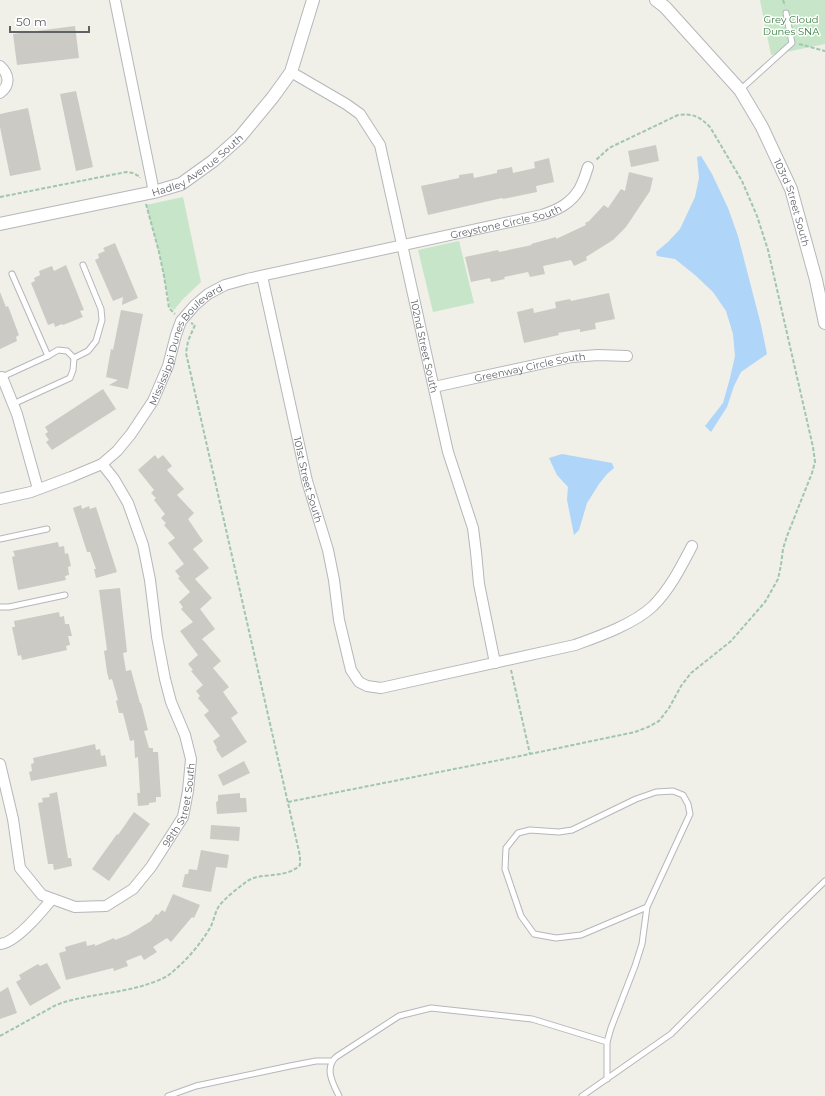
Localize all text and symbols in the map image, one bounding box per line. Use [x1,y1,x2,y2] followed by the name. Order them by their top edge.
[10,8,89,34] scale bar
[763,13,820,38] park label: Grey Cloud Dunes SNA
[16,14,47,29] text: 50 m
[150,131,246,199] street label: Hadley Avenue South
[771,157,812,248] street label: 103rd Street South
[449,202,564,242] street label: Greystone Circle South
[146,282,225,407] street label: Mississippi Dunes Boulevard
[408,299,441,394] street label: 102nd Street South
[473,350,586,385] street label: Greenway Circle South
[291,436,325,524] street label: 101st Street South
[160,762,198,849] street label: 98th Street South

